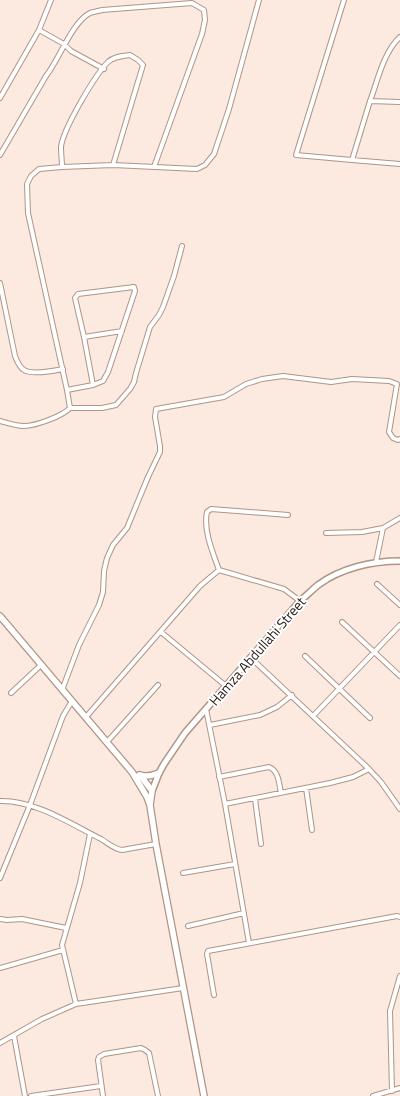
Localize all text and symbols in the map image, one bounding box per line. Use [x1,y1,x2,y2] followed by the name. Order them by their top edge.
[204,592,310,710] street label: Hamza Abdullahi Street

